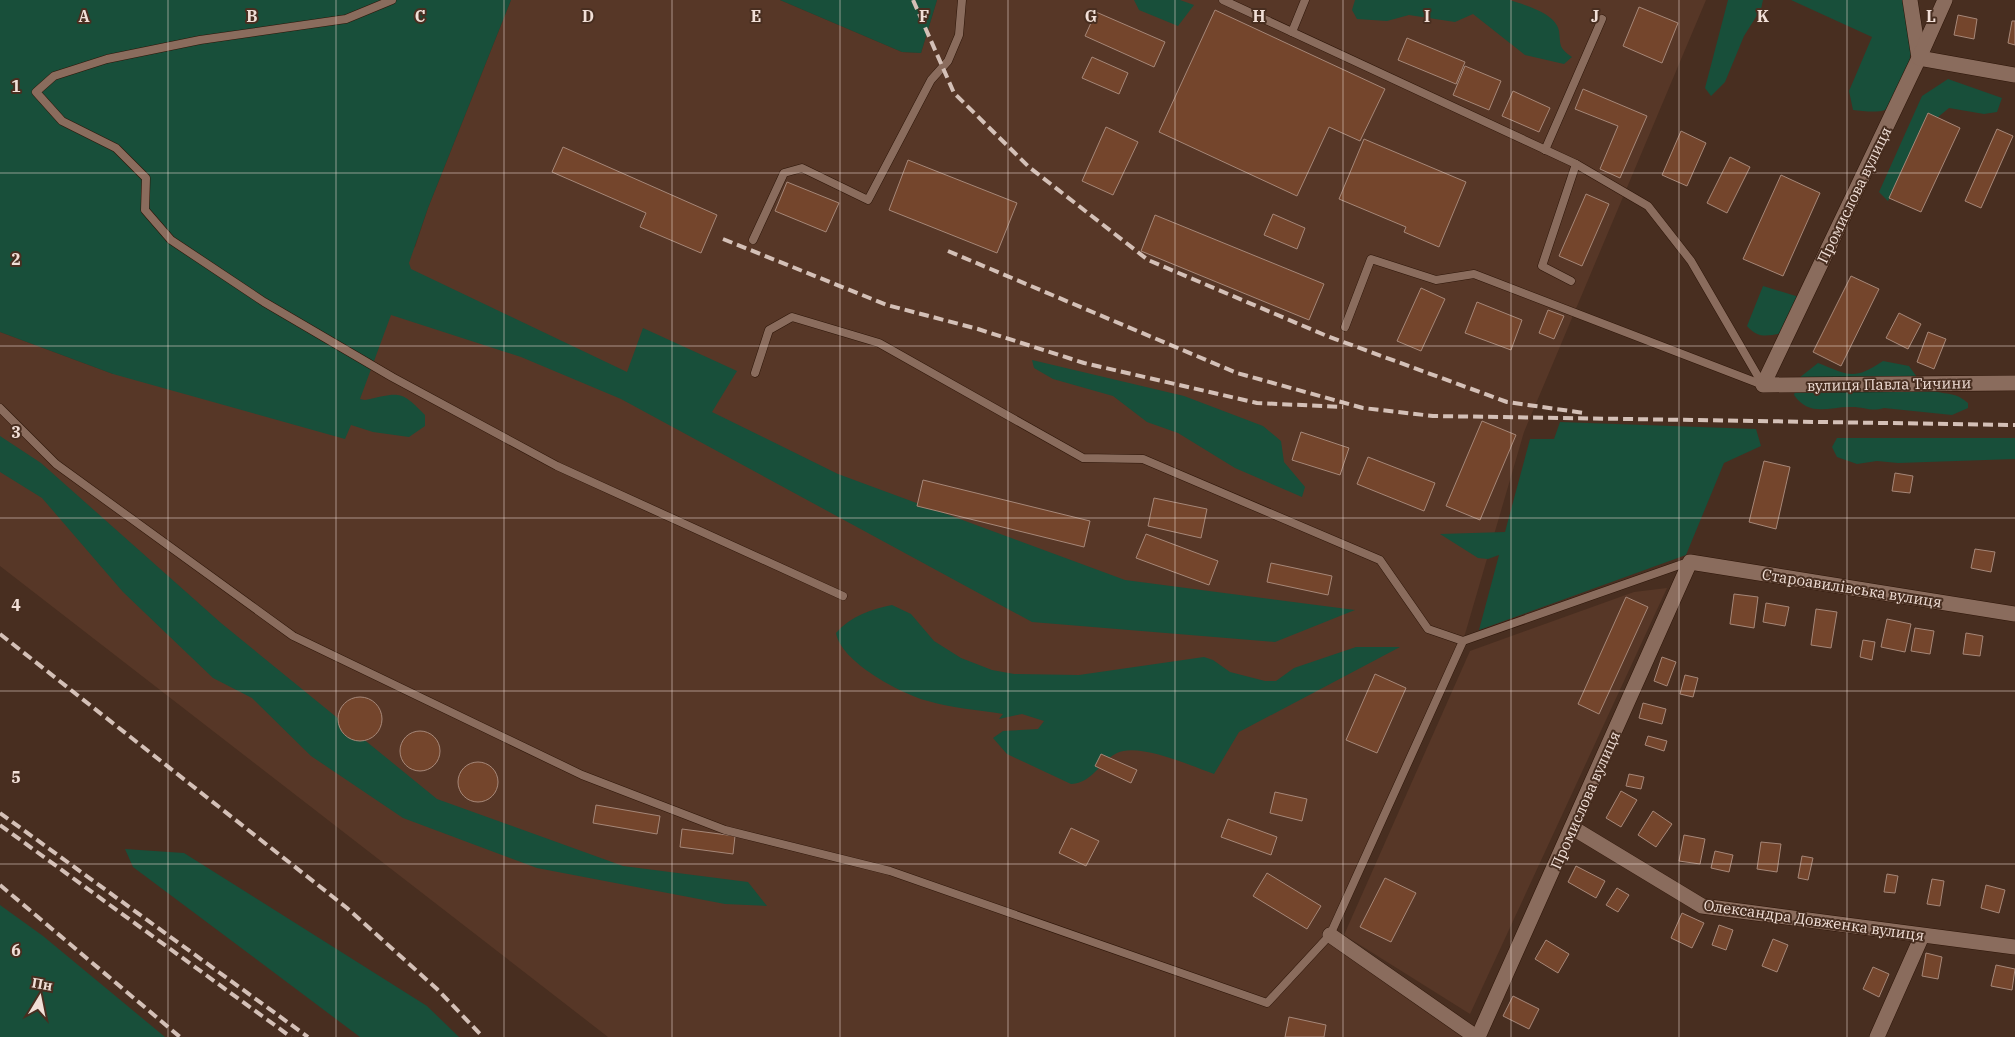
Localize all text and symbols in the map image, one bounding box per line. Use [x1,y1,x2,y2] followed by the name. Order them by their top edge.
[78,6,90,26] text: A
[246,6,258,26] text: B
[415,6,425,26] text: C
[582,6,594,26] text: D
[751,6,761,26] text: E
[919,6,929,26] text: F
[1085,6,1097,26] text: G
[1253,6,1266,26] text: H
[1424,6,1430,26] text: I
[1591,6,1599,26] text: J
[1757,6,1770,26] text: K
[1926,6,1936,26] text: L
[11,76,21,96] text: 1
[1813,124,1895,266] street label: Промислова вулиця
[11,249,21,269] text: 2
[1807,373,1971,395] street label: вулиця Павла Тичини
[11,422,21,442] text: 3
[1761,564,1943,612] street label: Староавилівська вулиця
[11,595,21,615] text: 4
[1546,728,1624,872] street label: Промислова вулиця
[11,767,21,787] text: 5
[1702,895,1926,945] street label: Олександра Довженка вулиця
[11,940,21,960] text: 6
[15,972,65,1022] north arrow
[30,974,54,995] text: Пн

